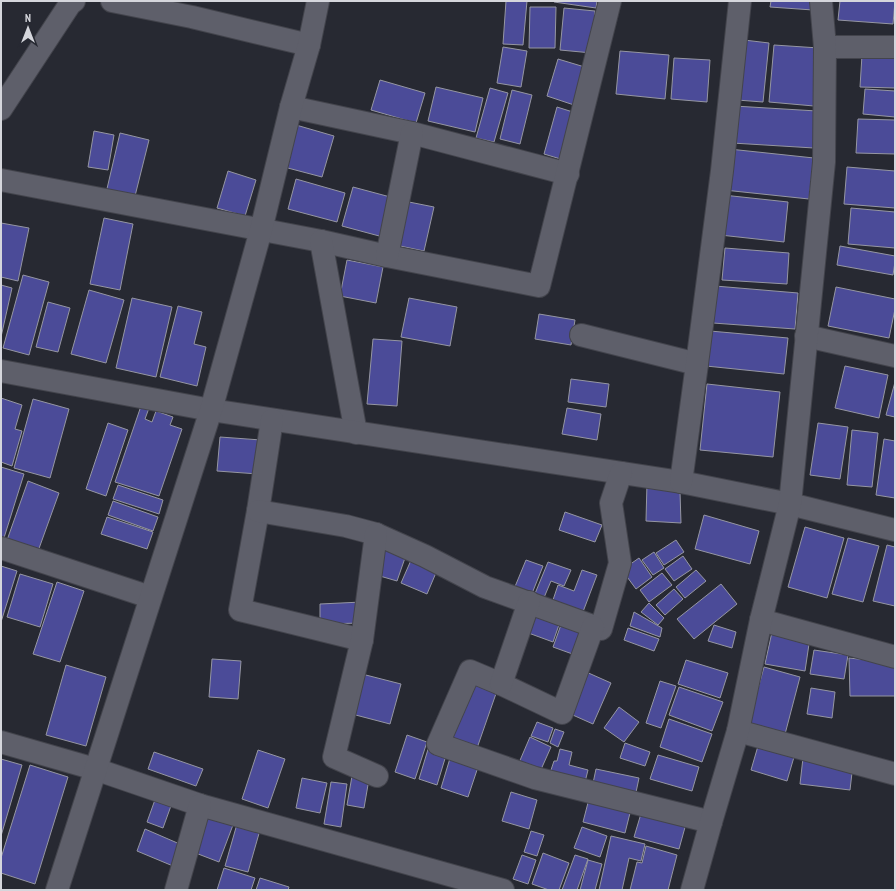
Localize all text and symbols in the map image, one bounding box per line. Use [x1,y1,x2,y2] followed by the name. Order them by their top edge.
[8,8,48,48] north arrow
[25,11,31,25] text: N

